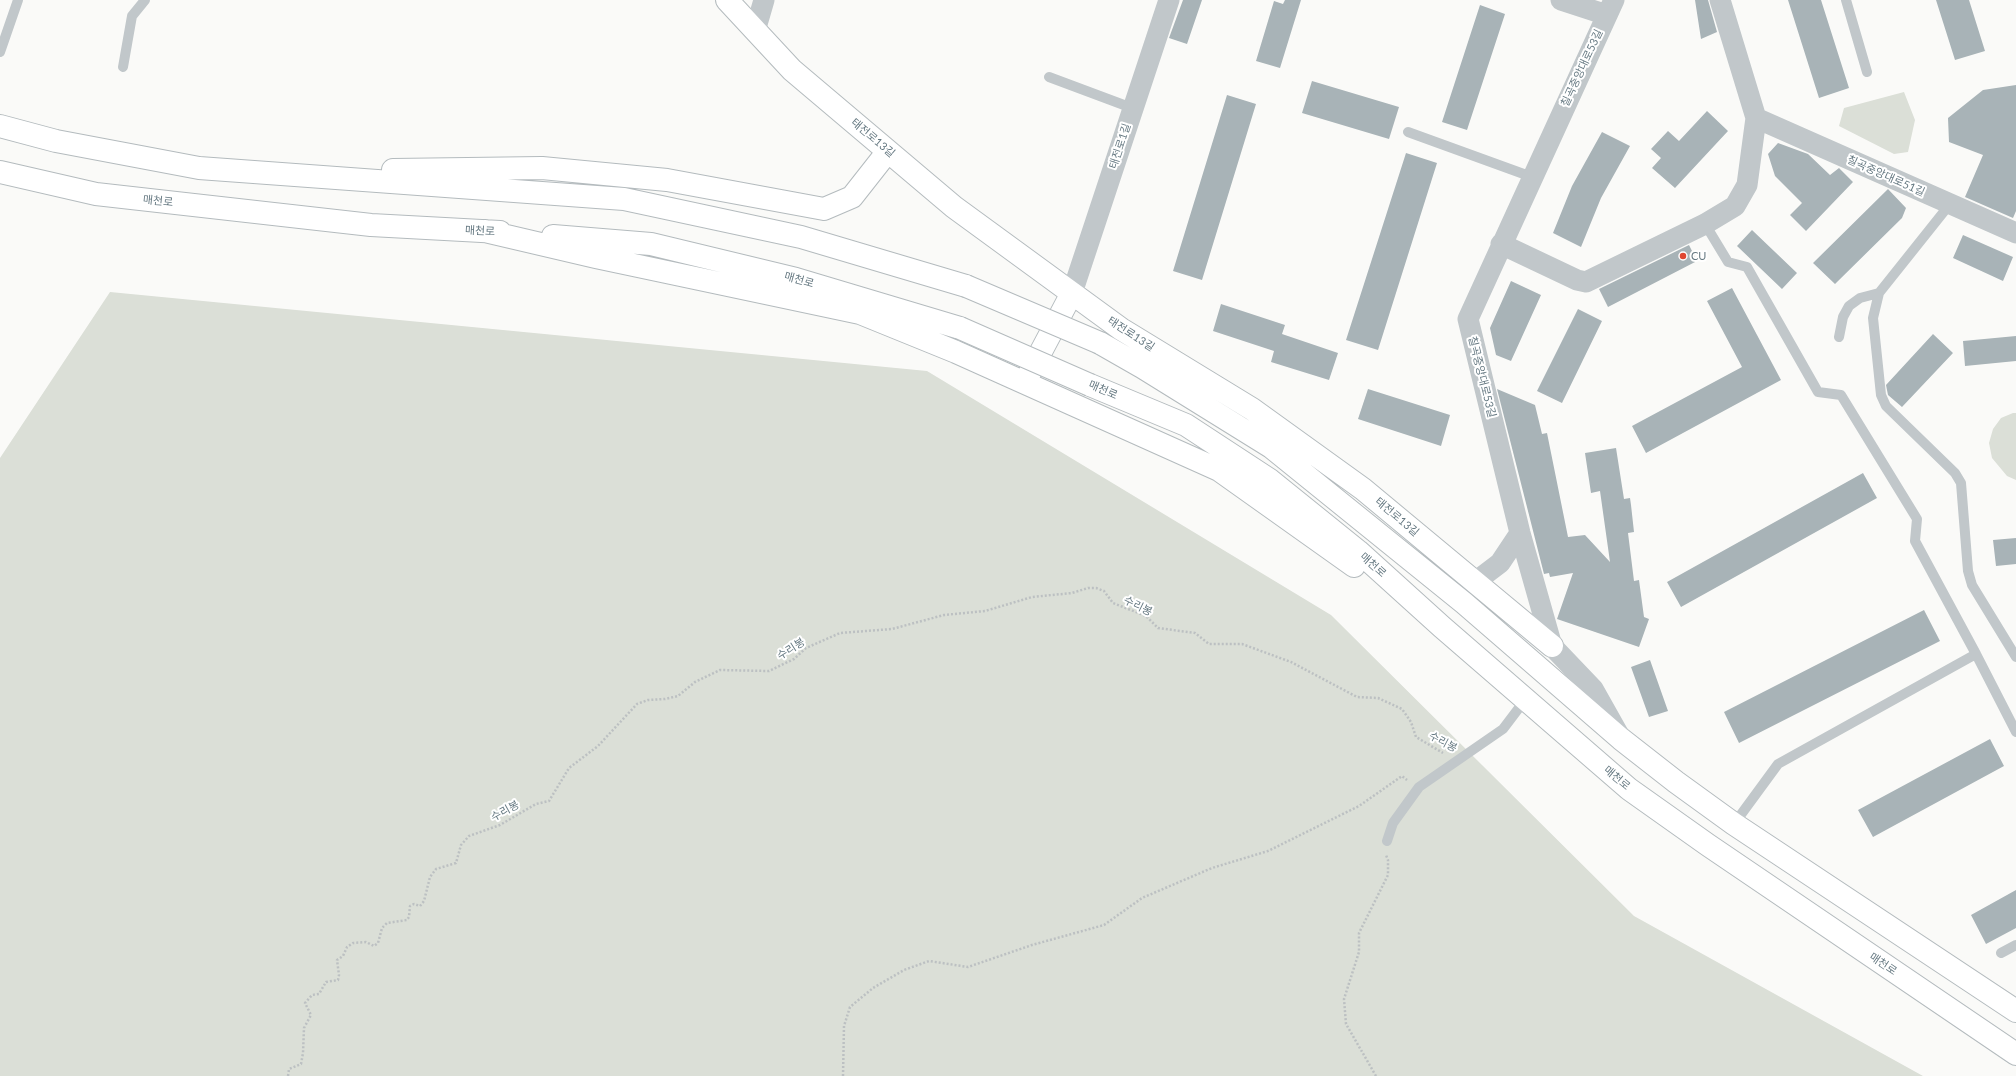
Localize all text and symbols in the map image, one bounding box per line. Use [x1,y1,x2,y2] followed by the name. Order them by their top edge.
[1558,27,1606,109] street label: 칠곡중앙대로53길
[848,116,898,160] street label: 태전로13길
[1106,122,1134,170] street label: 태전로1길
[1845,153,1927,199] street label: 칠곡중앙대로51길
[142,193,174,209] street label: 매천로
[464,224,496,238] street label: 매천로
[1691,249,1706,263] place label: CU
[1678,251,1688,261] marker: CU
[783,269,815,291] street label: 매천로
[1105,314,1157,354] street label: 태전로13길
[1465,335,1499,419] street label: 칠곡중앙대로53길
[1086,378,1120,402] street label: 매천로
[1372,495,1422,539] street label: 태전로13길
[1357,550,1389,580] street label: 매천로
[1121,593,1155,619] street label: 수리봉
[775,635,807,663] street label: 수리봉
[1426,729,1460,755] street label: 수리봉
[1601,763,1633,793] street label: 매천로
[489,798,521,824] street label: 수리봉
[1867,950,1899,978] street label: 매천로

